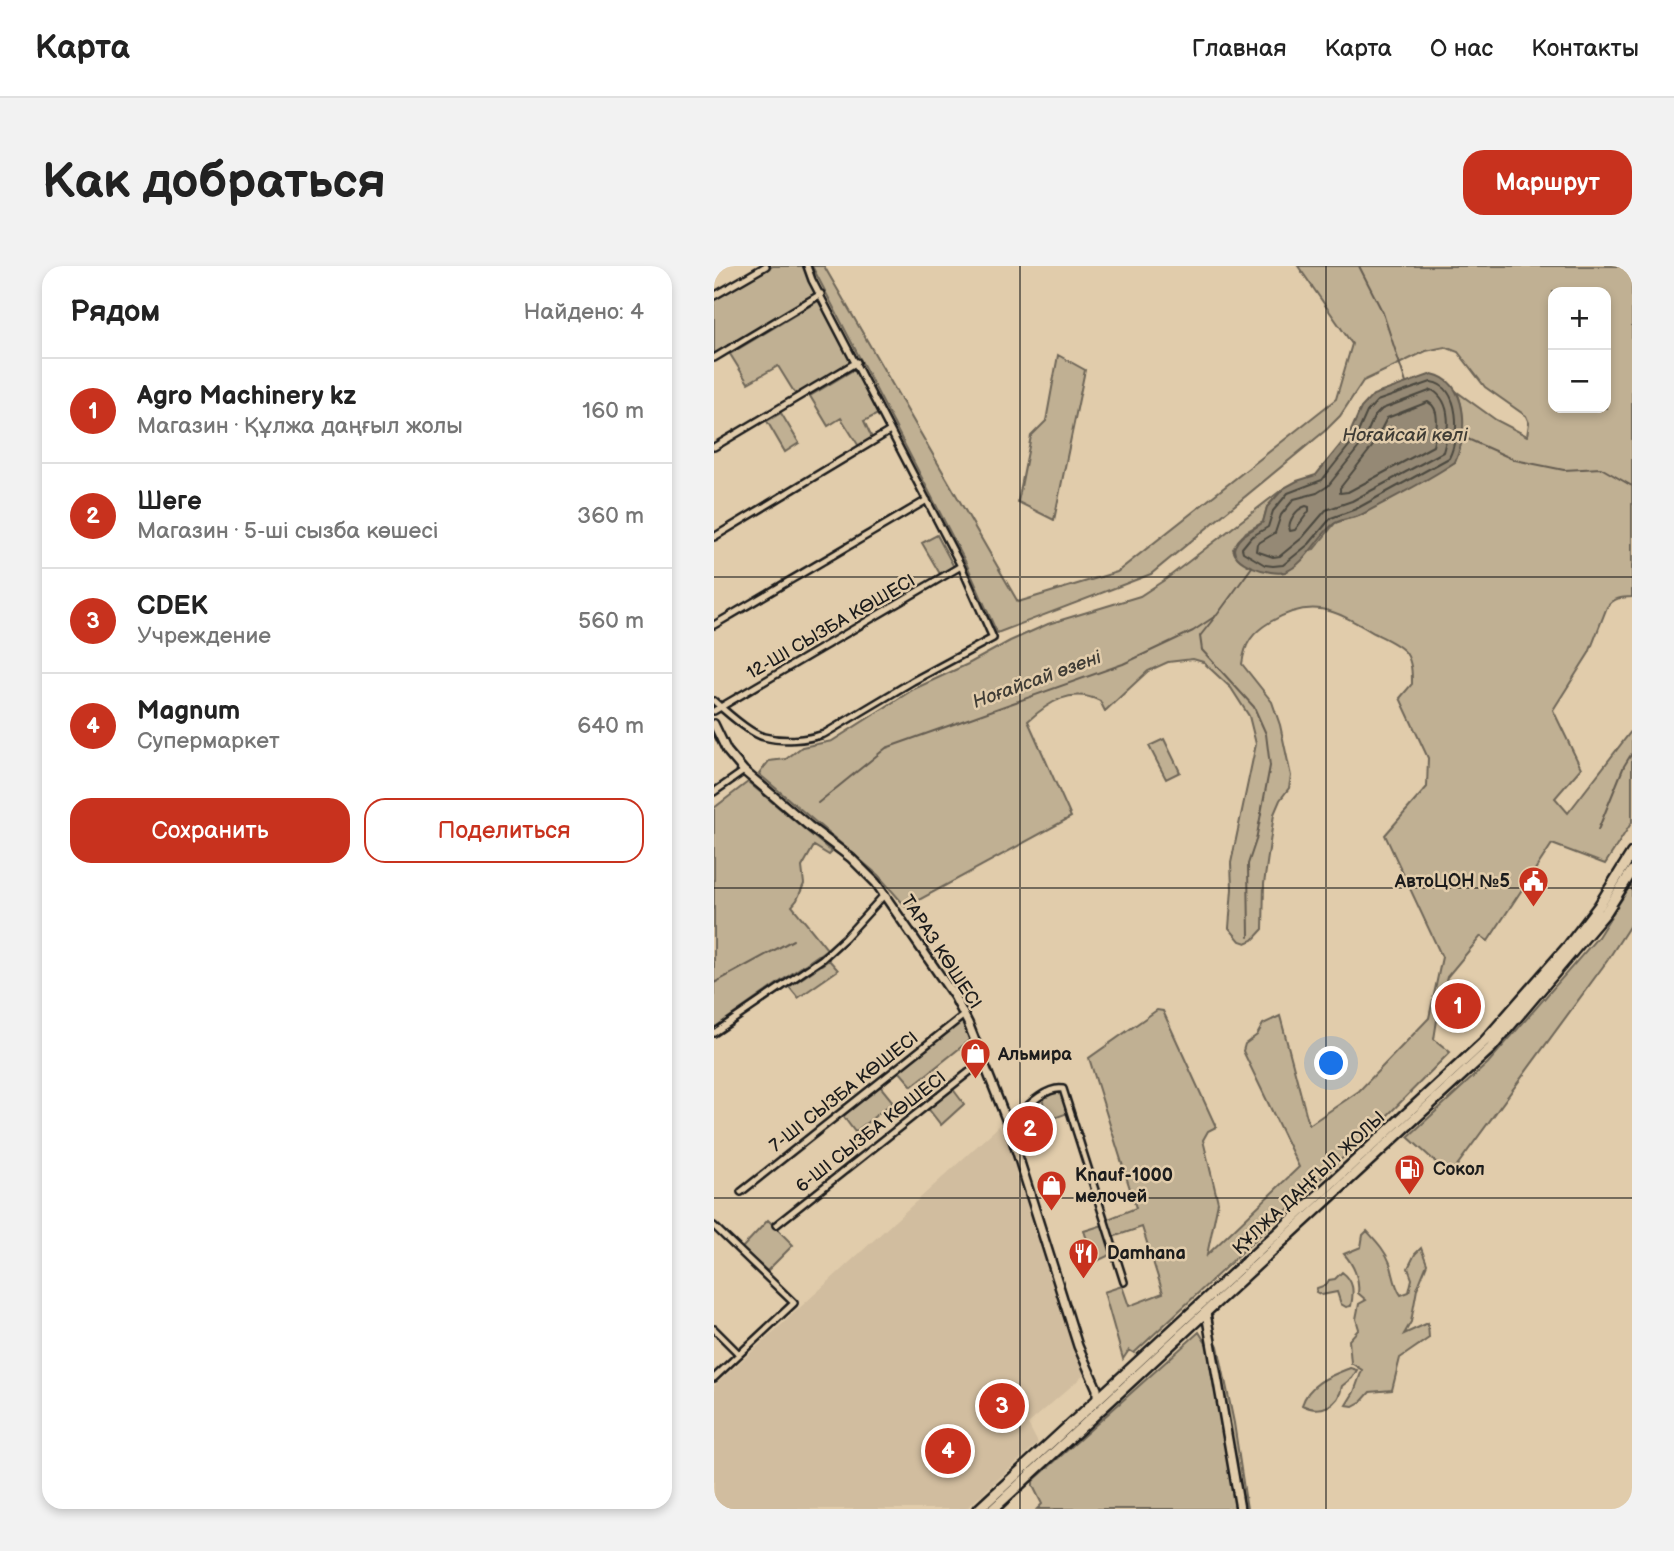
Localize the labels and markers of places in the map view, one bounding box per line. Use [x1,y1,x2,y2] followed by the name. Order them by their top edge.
[1516,864,1550,908] public building icon: АвтоЦОН №5
[1394,871,1510,892] place label: АвтоЦОН №5
[1435,980,1481,1032] pin: 1
[958,1037,992,1081] shop icon: Альмира
[997,1044,1072,1065] place label: Альмира
[1007,1103,1053,1155] pin: 2
[1393,1152,1427,1196] fuel station icon: Сокол
[1433,1159,1485,1180] place label: Сокол
[1075,1165,1173,1207] place label: Knauf-1000 мелочей
[1035,1168,1069,1212] shop icon: Knauf-1000 мелочей
[1067,1236,1101,1280] restaurant icon: Damhana
[1107,1243,1186,1264] place label: Damhana
[979,1380,1025,1432] pin: 3
[925,1425,971,1477] pin: 4

